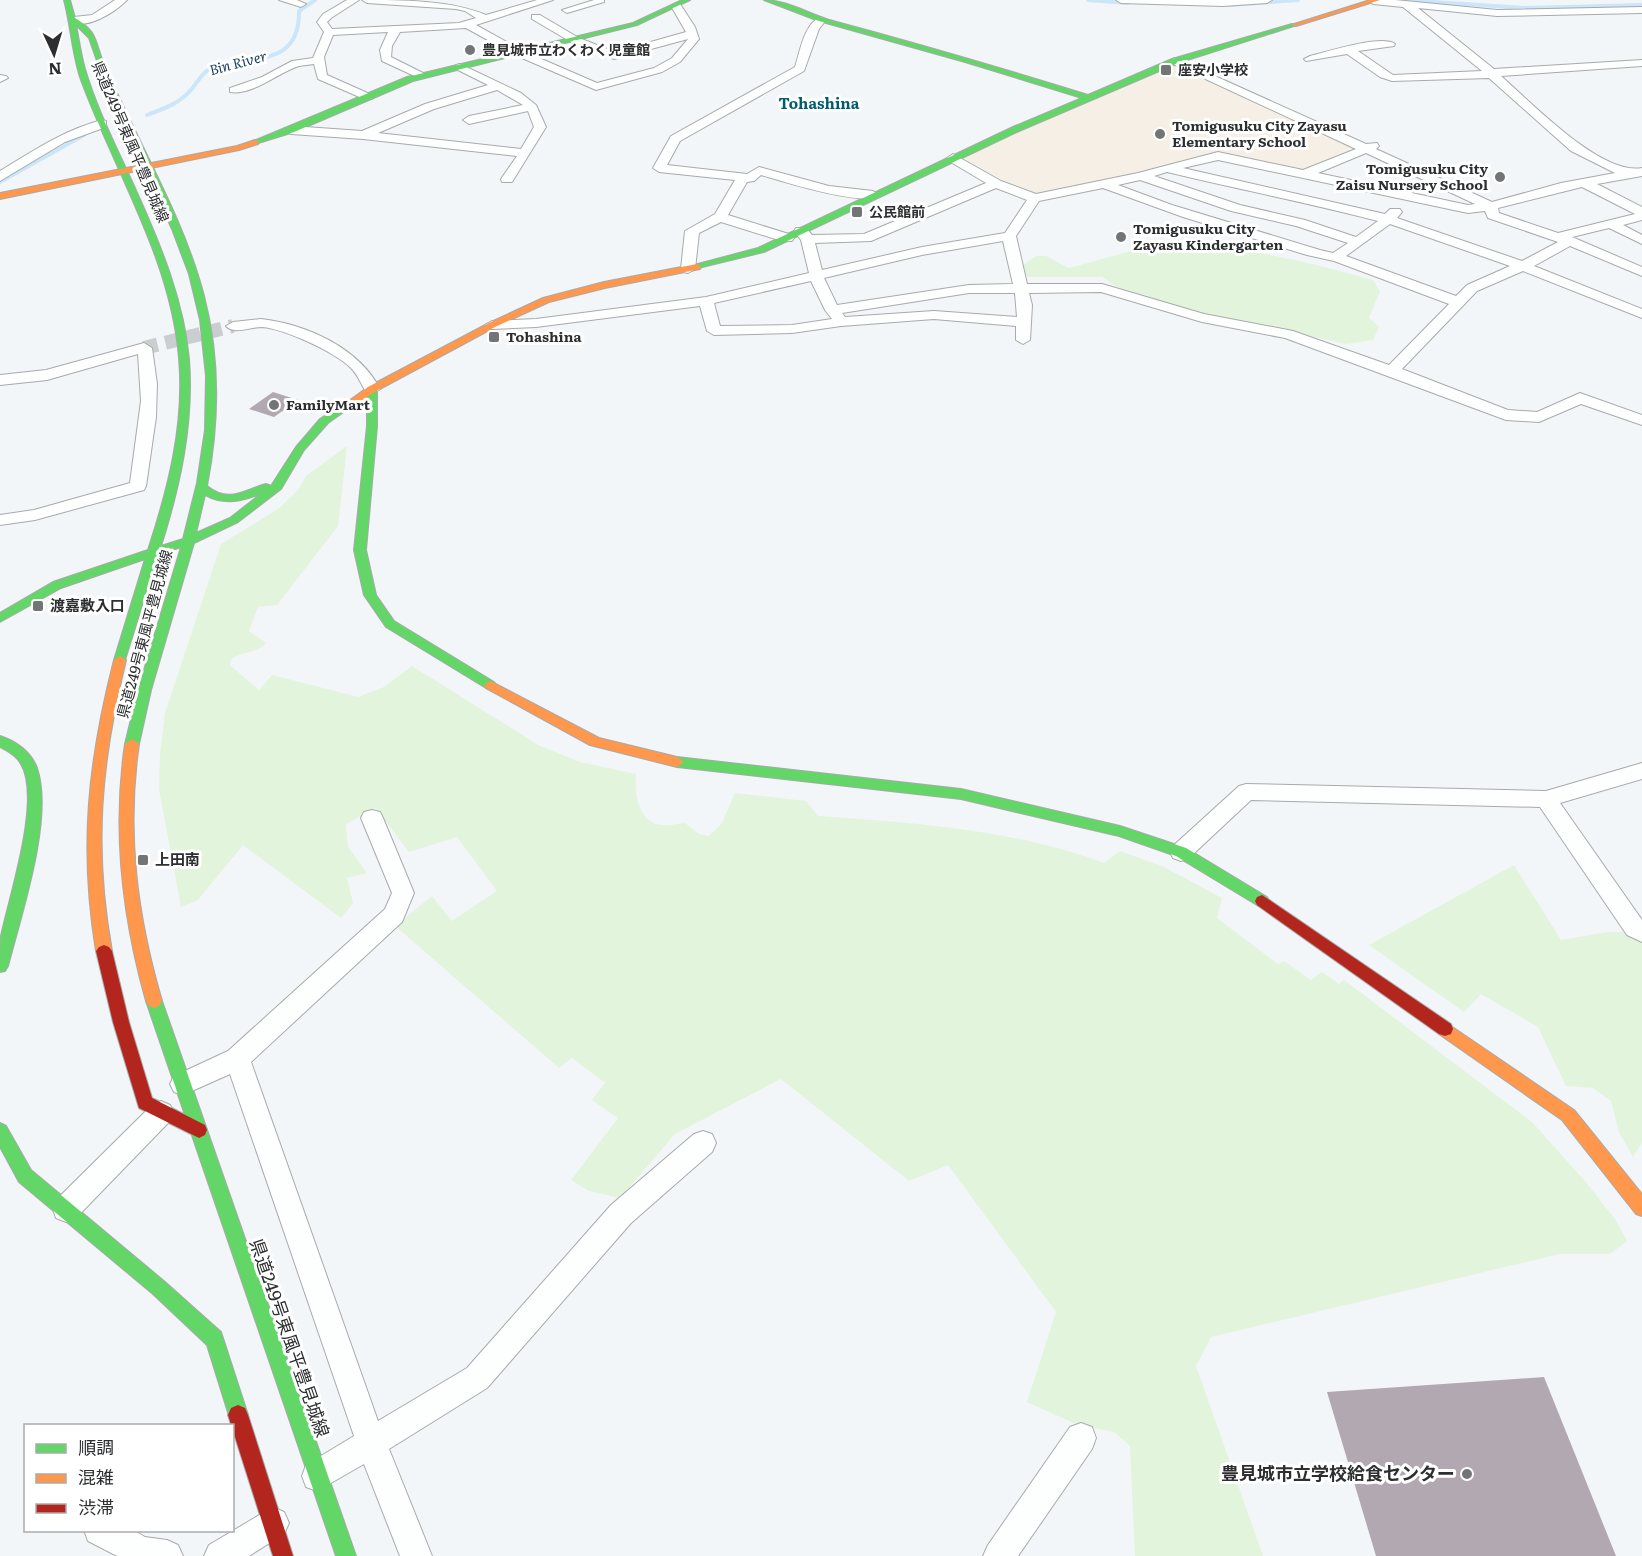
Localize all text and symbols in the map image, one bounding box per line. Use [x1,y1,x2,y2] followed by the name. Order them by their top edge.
[24,24,84,84] north arrow
[482,39,650,59] place label: 豊見城市立わくわく児童館
[463,43,477,57] marker: 豊見城市立わくわく児童館
[207,45,269,79] water label: Bin River
[87,57,176,226] street label: 県道249号東風平豊見城線
[48,58,63,82] text: N
[1178,59,1248,79] place label: 座安小学校
[1159,63,1173,77] marker: 座安小学校
[779,91,860,114] district label: Tohashina
[1172,115,1347,151] place label: Tomigusuku City Zayasu Elementary School
[1153,127,1167,141] marker: Tomigusuku City Zayasu Elementary School
[1336,158,1488,194] place label: Tomigusuku City Zaisu Nursery School
[1493,170,1507,184] marker: Tomigusuku City Zaisu Nursery School
[869,201,925,221] place label: 公民館前
[850,205,864,219] marker: 公民館前
[1133,218,1283,254] place label: Tomigusuku City Zayasu Kindergarten
[1114,230,1128,244] marker: Tomigusuku City Zayasu Kindergarten
[506,326,582,346] place label: Tohashina
[487,330,501,344] marker: Tohashina
[286,394,371,414] place label: FamilyMart
[267,398,281,412] marker: FamilyMart
[110,547,177,720] street label: 県道249号東風平豊見城線
[50,593,125,616] place label: 渡嘉敷入口
[31,599,45,613] marker: 渡嘉敷入口
[155,847,200,870] place label: 上田南
[136,853,150,867] marker: 上田南
[244,1235,337,1440] street label: 県道249号東風平豊見城線
[24,1424,234,1532] legend
[78,1433,114,1460] text: 順調
[1221,1459,1455,1486] place label: 豊見城市立学校給食センター
[78,1463,114,1490] text: 混雑
[1460,1467,1474,1481] marker: 豊見城市立学校給食センター
[78,1493,114,1520] text: 渋滞

